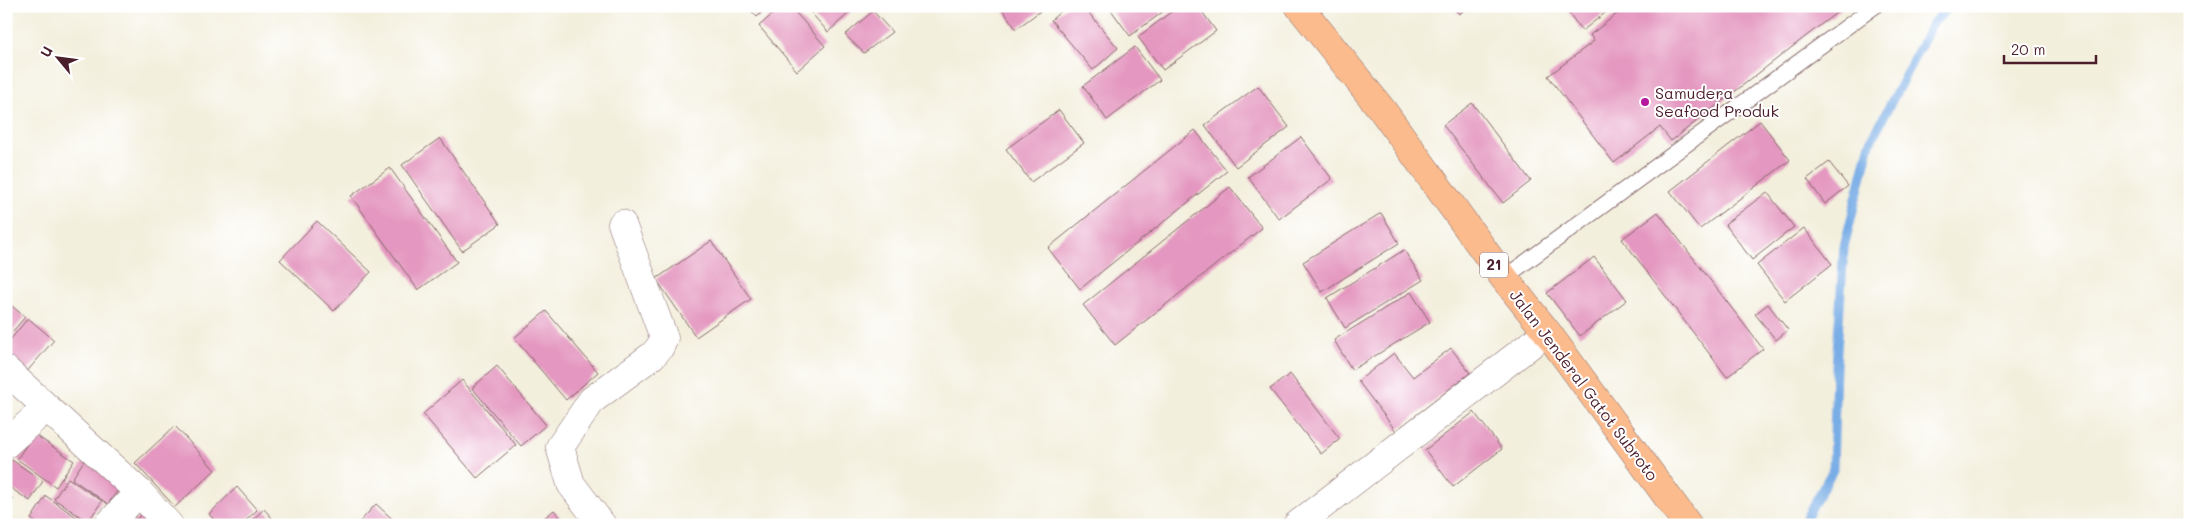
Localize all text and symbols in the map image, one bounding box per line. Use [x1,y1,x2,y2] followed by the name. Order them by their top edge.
[32,32,82,82] north arrow
[2004,32,2096,64] scale bar
[2011,39,2045,59] text: 20 m
[35,43,57,60] text: U
[1655,82,1779,121] place label: Samudera Seafood Produk
[1639,96,1651,108] marker: Samudera Seafood Produk
[1480,252,1508,278] road number: 21
[1506,285,1663,484] street label: Jalan Jenderal Gatot Subroto

